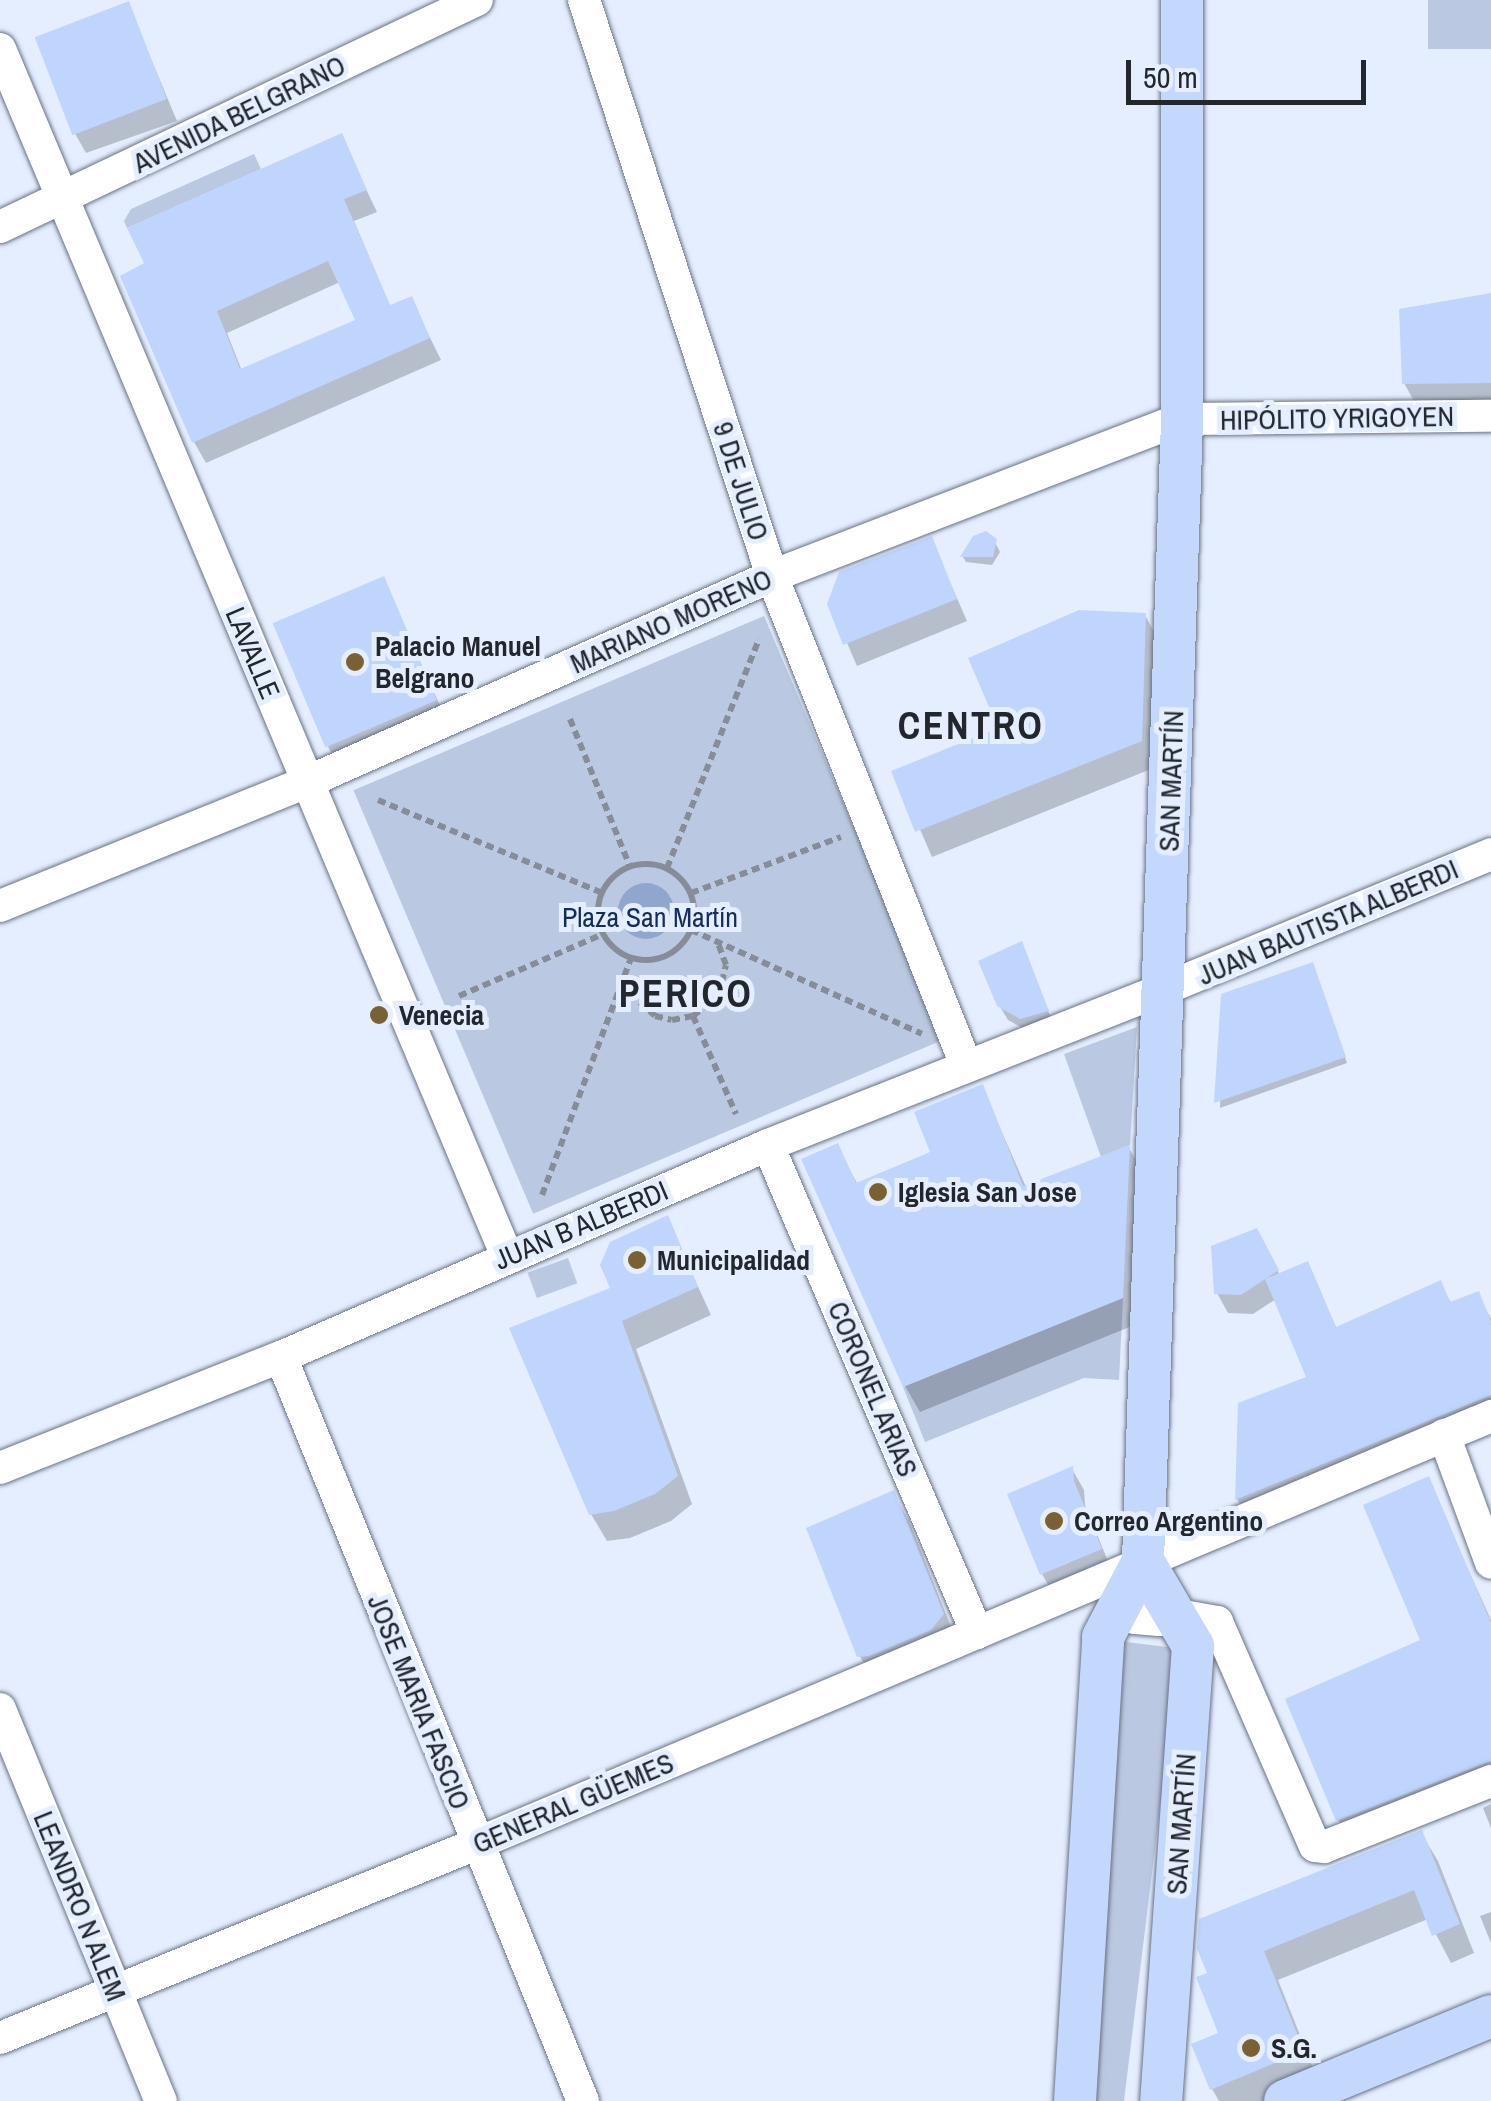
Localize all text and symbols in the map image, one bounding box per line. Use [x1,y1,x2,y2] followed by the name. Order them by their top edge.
[1131,40,1371,102] scale bar
[127,48,351,180] street label: AVENIDA BELGRANO
[1143,57,1198,97] text: 50 m
[1220,399,1454,437] street label: HIPÓLITO YRIGOYEN
[706,418,776,544] street label: 9 DE JULIO
[565,562,777,680] street label: MARIANO MORENO
[219,602,287,704] street label: LAVALLE
[375,629,541,695] place label: Palacio Manuel Belgrano
[344,651,366,673] marker: Palacio Manuel Belgrano
[898,703,1044,749] district label: CENTRO
[1152,710,1190,852] street label: SAN MARTÍN
[1192,852,1464,992] street label: JUAN BAUTISTA ALBERDI
[562,900,738,934] park label: Plaza San Martín
[619,971,753,1017] district label: PERICO
[399,998,484,1032] place label: Venecia
[368,1004,390,1026] marker: Venecia
[489,1173,673,1277] street label: JUAN B ALBERDI
[898,1175,1077,1209] place label: Iglesia San Jose
[867,1181,889,1203] marker: Iglesia San Jose
[657,1243,810,1277] place label: Municipalidad
[626,1249,648,1271] marker: Municipalidad
[821,1296,925,1482] street label: CORONEL ARIAS
[1074,1504,1264,1538] place label: Correo Argentino
[1043,1510,1065,1532] marker: Correo Argentino
[360,1589,478,1815] street label: JOSE MARIA FASCIO
[467,1745,679,1861] street label: GENERAL GÜEMES
[1159,1752,1203,1896] street label: SAN MARTÍN
[26,1806,134,2006] street label: LEANDRO N ALEM
[1271,2031,1317,2065] place label: S.G.
[1240,2037,1262,2059] marker: S.G.

